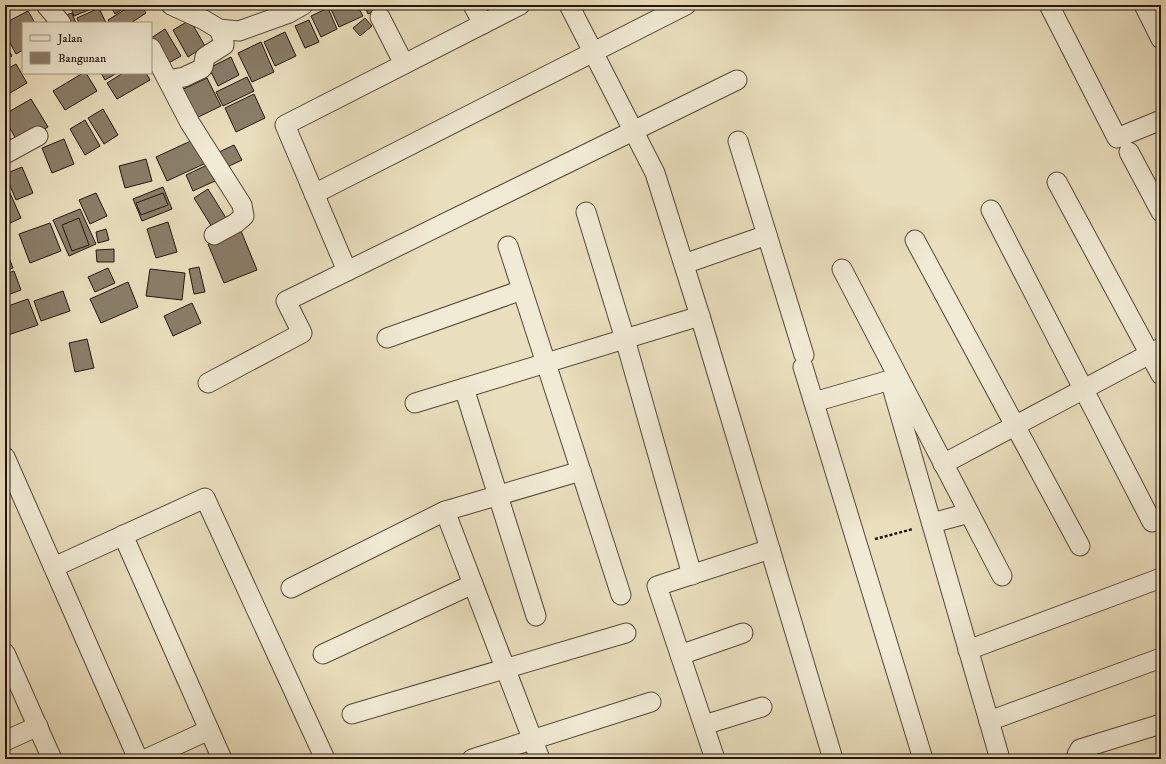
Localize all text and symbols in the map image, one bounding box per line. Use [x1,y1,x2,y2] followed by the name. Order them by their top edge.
[22,22,152,74] legend
[57,31,83,46] text: Jalan
[58,51,107,66] text: Bangunan

